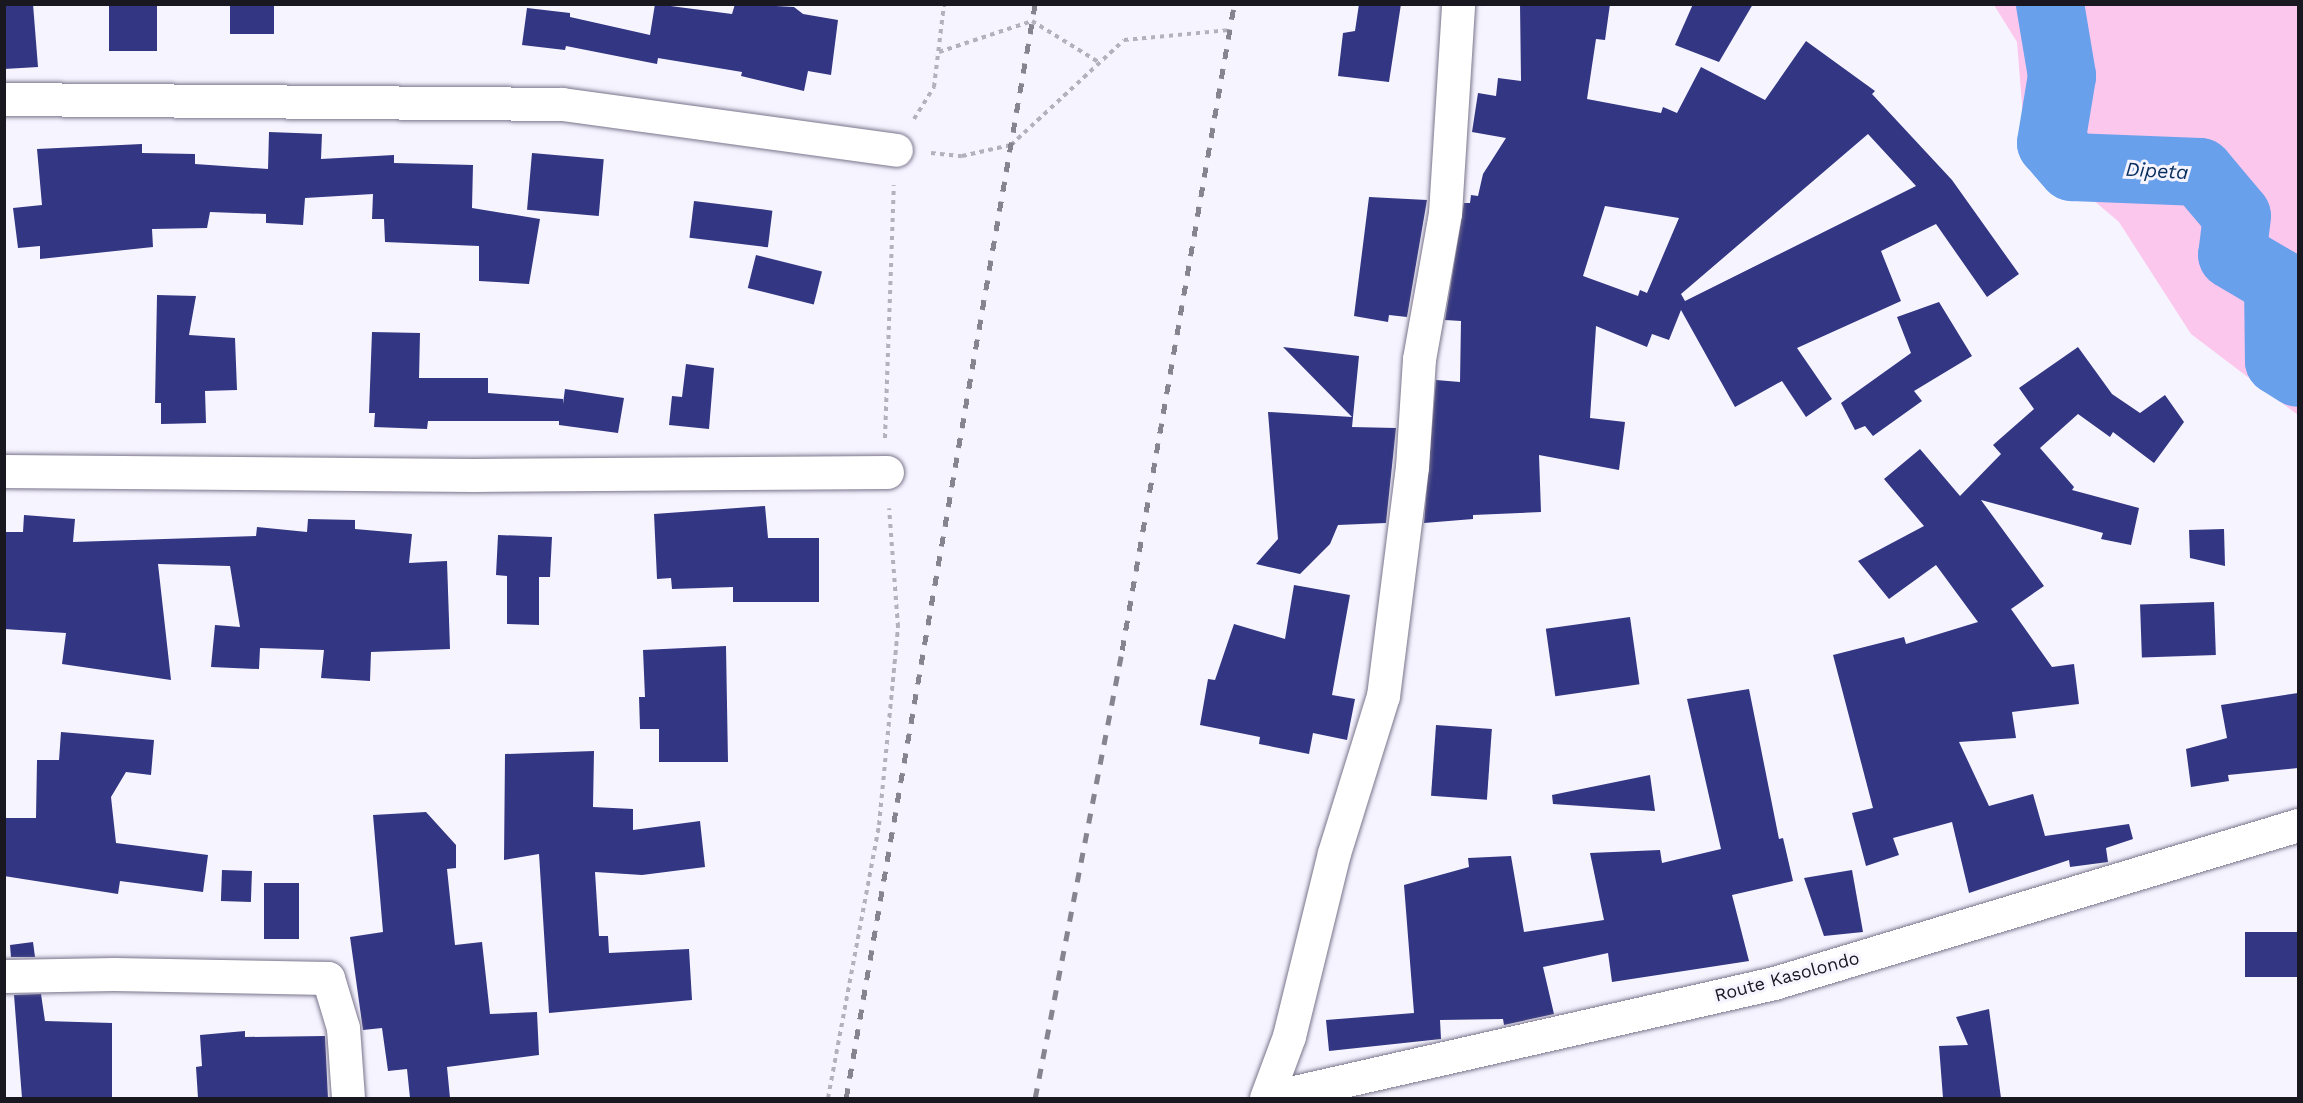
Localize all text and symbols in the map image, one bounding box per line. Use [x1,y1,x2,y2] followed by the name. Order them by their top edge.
[2125,157,2189,185] water label: Dipeta
[1712,947,1862,1007] street label: Route Kasolondo

